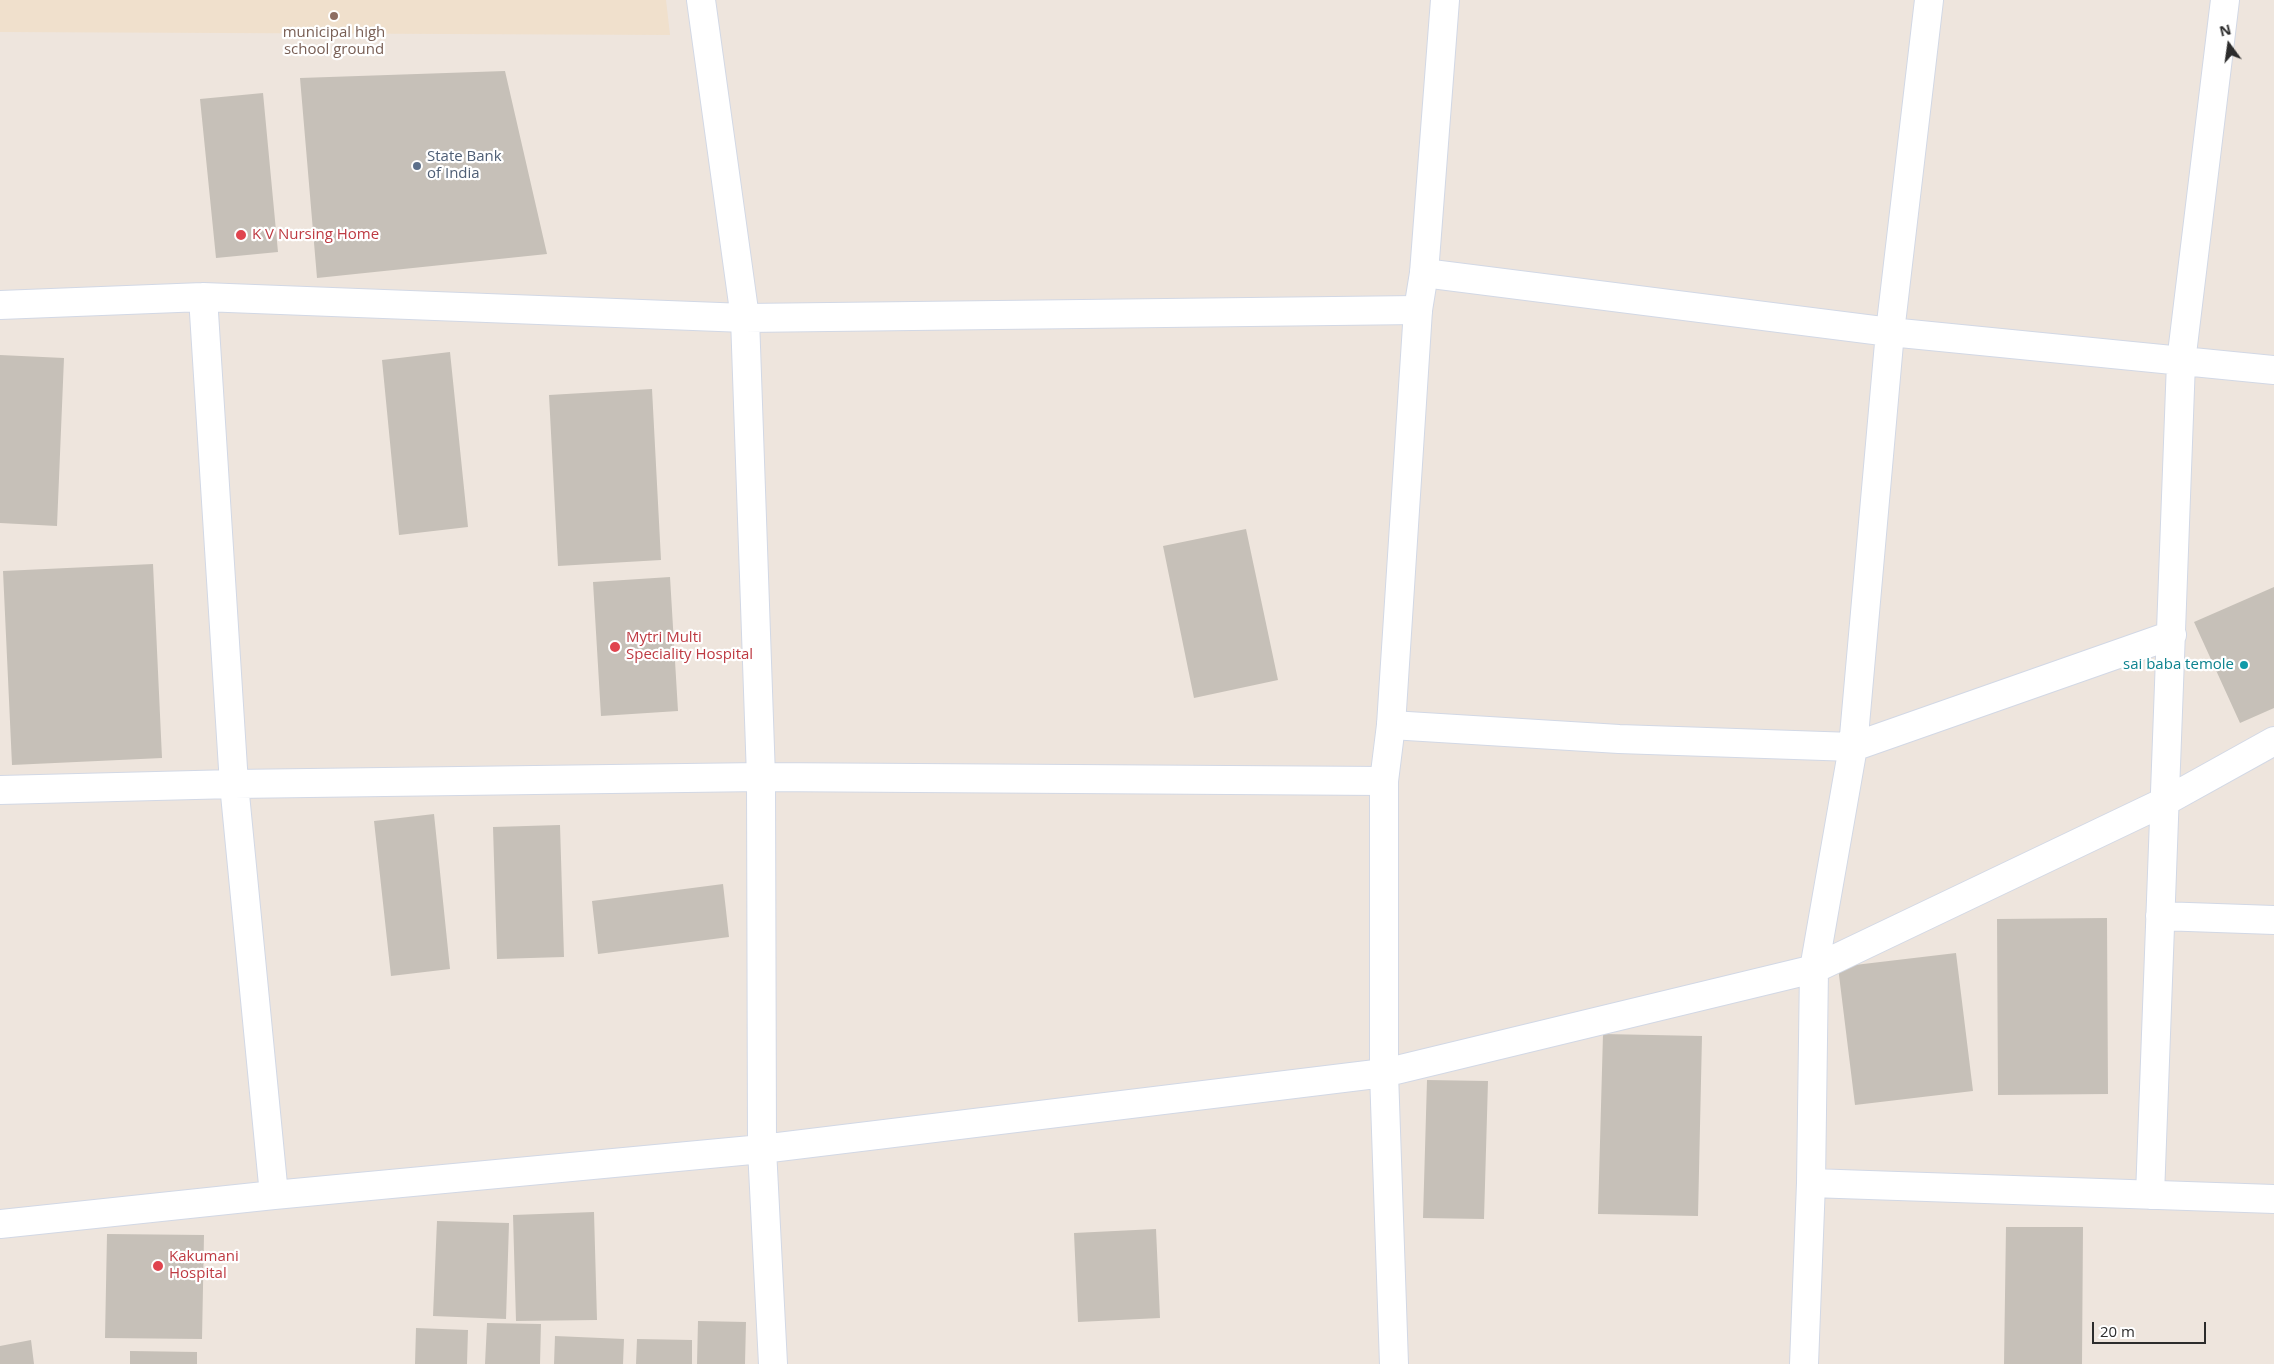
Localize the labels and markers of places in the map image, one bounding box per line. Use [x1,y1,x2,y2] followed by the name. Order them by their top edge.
[328,10,340,22] marker: municipal high school ground
[283,24,385,59] place label: municipal high school ground
[427,148,502,183] place label: State Bank of India
[411,160,423,172] marker: State Bank of India
[252,226,379,244] place label: K V Nursing Home
[234,228,248,242] marker: K V Nursing Home
[626,629,753,664] place label: Mytri Multi Speciality Hospital
[608,640,622,654] marker: Mytri Multi Speciality Hospital
[2123,656,2234,674] place label: sai baba temole
[2238,659,2250,671] marker: sai baba temole
[169,1248,239,1283] place label: Kakumani Hospital
[151,1259,165,1273] marker: Kakumani Hospital

